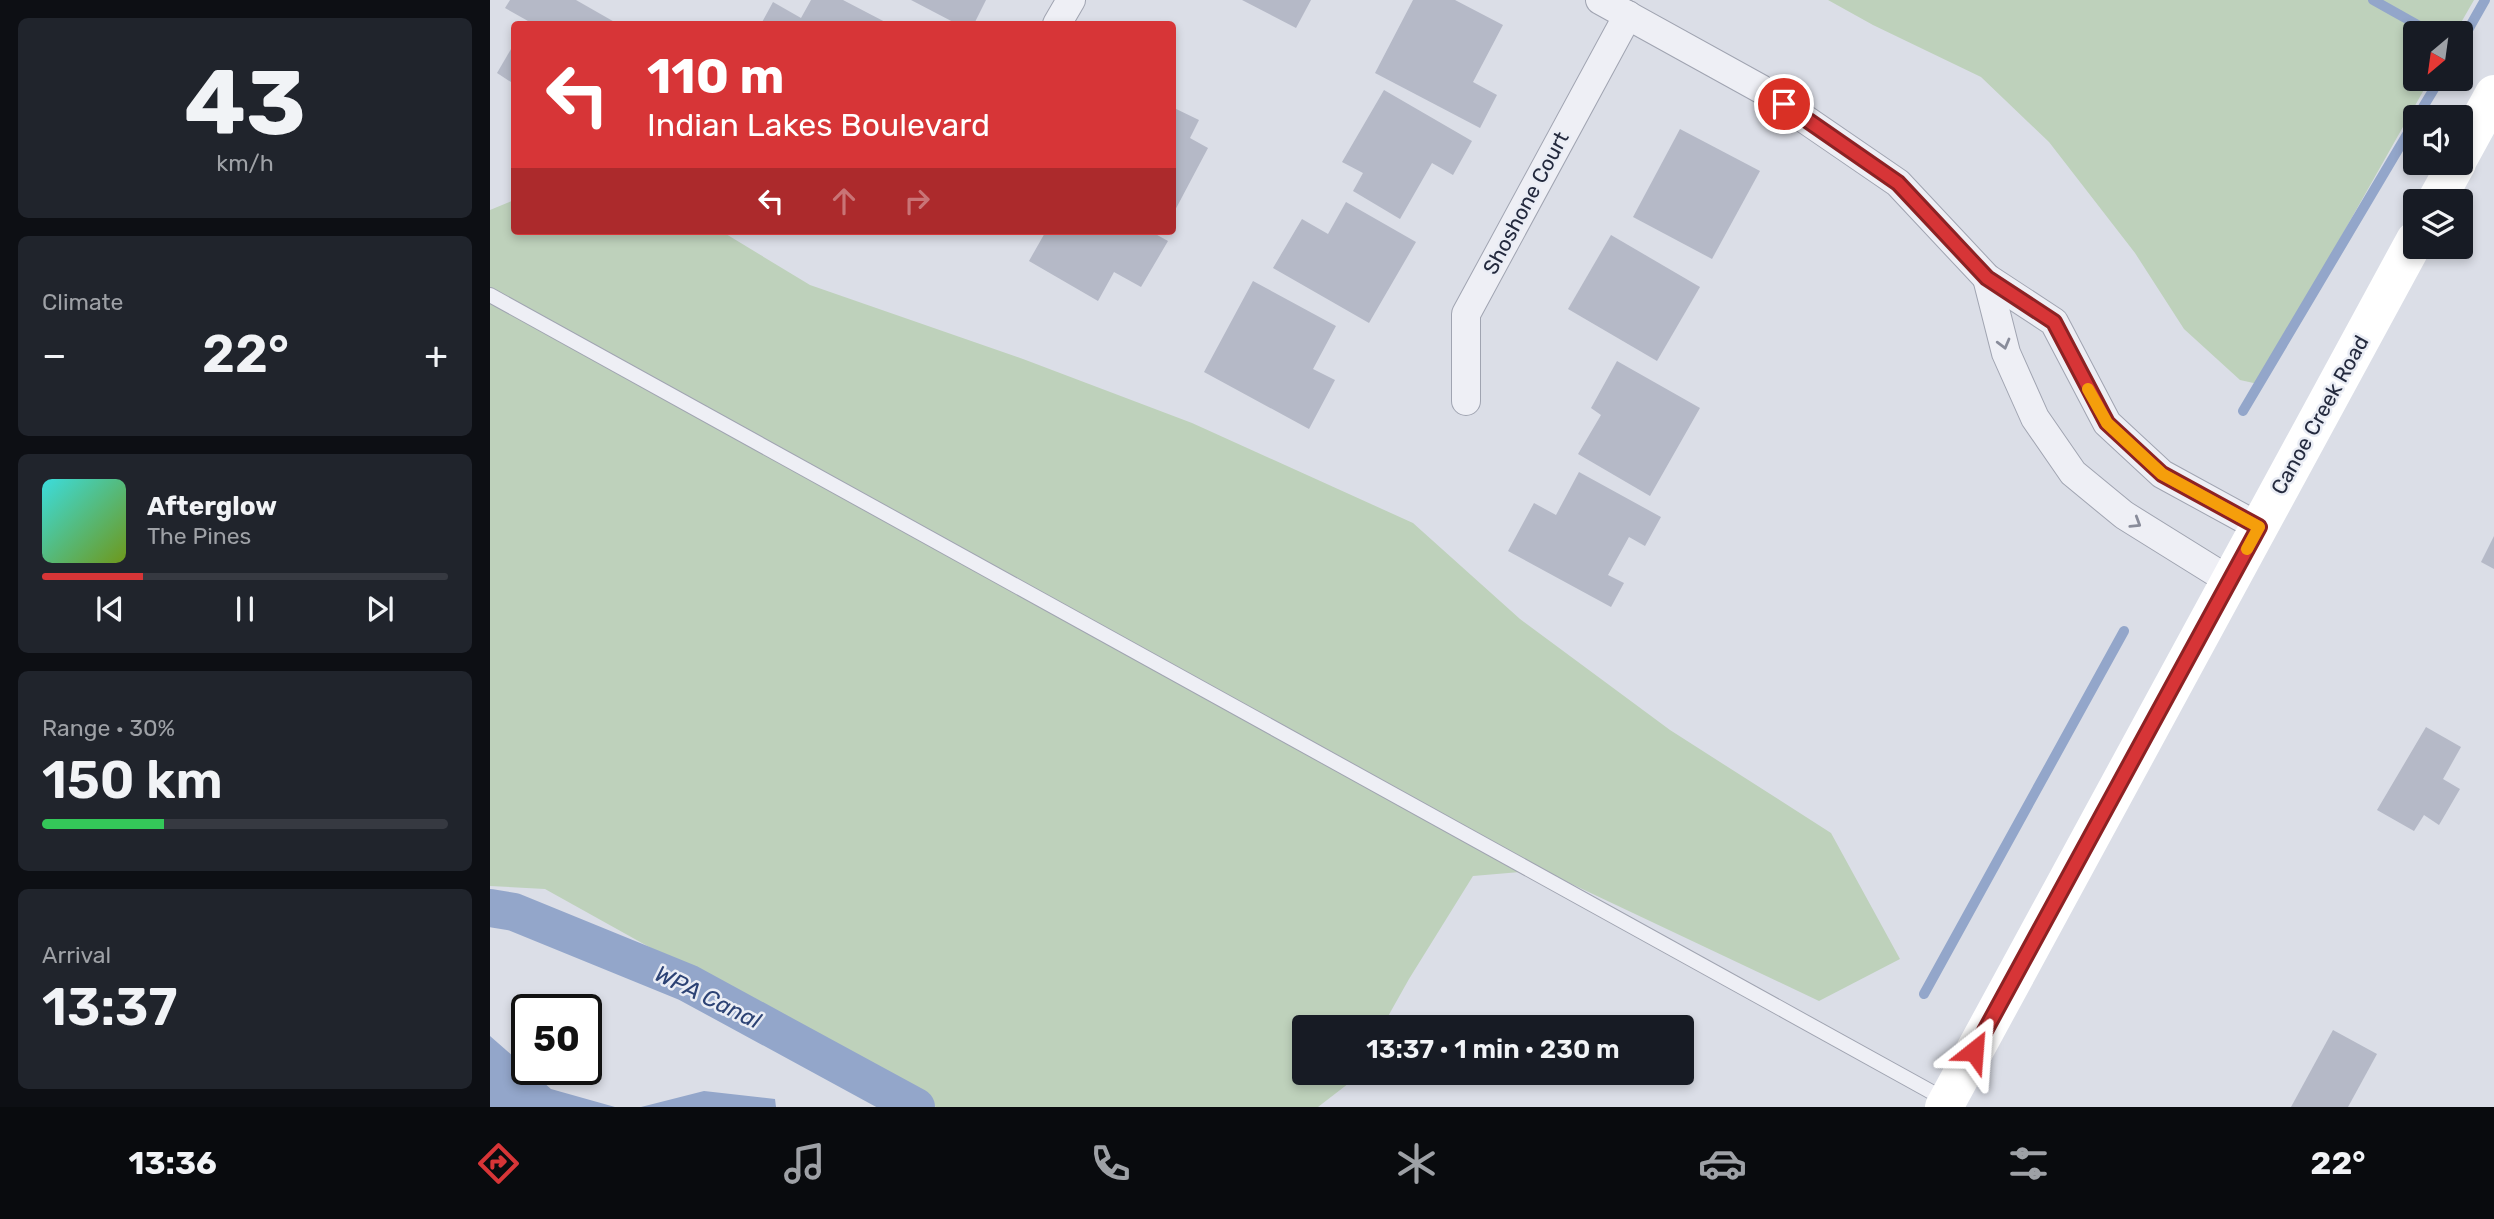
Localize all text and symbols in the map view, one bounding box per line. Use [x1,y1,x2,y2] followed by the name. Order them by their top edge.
[2403,21,2473,91] north arrow
[2403,21,2473,259] map controls
[647,47,784,105] text: 110 m
[184,49,306,157] text: 43
[532,49,623,140] icon: left
[1754,74,1814,134] pin
[1765,85,1803,123] icon: arrive
[2403,105,2473,175] button: sound
[647,106,990,144] text: Indian Lakes Boulevard
[1477,127,1574,278] street label: Shoshone Court
[216,149,274,177] text: km/h
[752,182,790,220] icon: left
[825,182,863,220] icon: ahead
[898,182,936,220] icon: right
[2403,189,2473,259] button: layers
[42,288,123,316] text: Climate
[202,323,289,385] text: 22°
[2265,331,2374,499] street label: Canoe Creek Road
[42,332,67,378] text: −
[424,332,448,378] text: +
[1995,338,2010,350] one-way arrow
[147,491,277,522] text: Afterglow
[2129,514,2142,527] one-way arrow
[147,522,251,550] text: The Pines
[91,590,129,628] icon: previous
[226,590,264,628] icon: pause
[361,590,399,628] icon: next
[42,714,175,742] text: Range · 30%
[42,749,223,811] text: 150 km
[42,941,111,969] text: Arrival
[650,959,766,1035] water label: WPA Canal
[42,976,178,1038] text: 13:37
[511,994,602,1085] speed limit sign: 50
[1937,1014,2011,1088] position arrow
[1366,1034,1620,1065] text: 13:37 · 1 min · 230 m
[474,1139,523,1188] icon: directions
[780,1139,829,1188] icon: music
[1086,1139,1135,1188] icon: phone
[1392,1139,1441,1188] icon: climate
[1698,1139,1747,1188] icon: car
[2004,1139,2053,1188] icon: filters
[129,1144,217,1182] text: 13:36
[2311,1144,2365,1182] text: 22°

